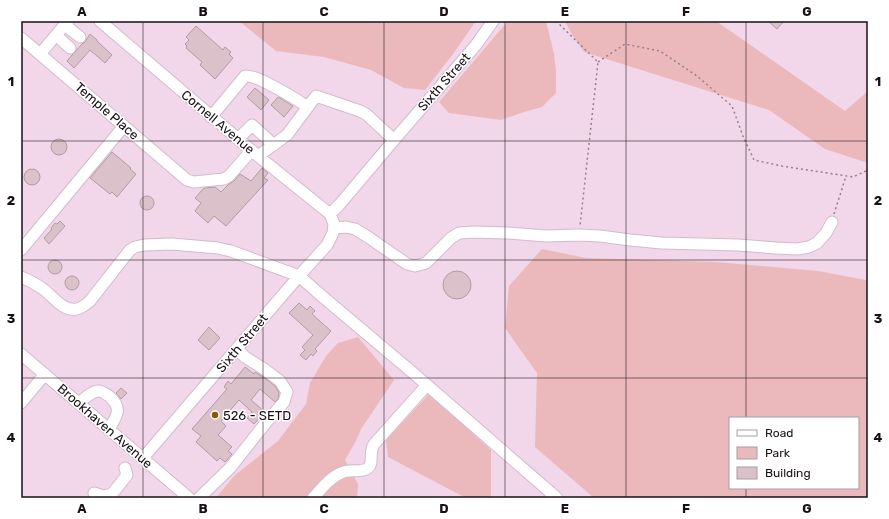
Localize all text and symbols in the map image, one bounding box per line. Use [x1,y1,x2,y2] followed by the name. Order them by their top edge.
[77,4,87,19] text: A
[198,4,208,19] text: B
[319,4,329,19] text: C
[439,4,449,19] text: D
[561,4,569,19] text: E
[682,4,690,19] text: F
[802,4,812,19] text: G
[415,50,473,114] street label: Sixth Street
[8,74,14,89] text: 1
[875,74,881,89] text: 1
[72,79,142,143] street label: Temple Place
[178,87,258,157] street label: Cornell Avenue
[7,193,15,208] text: 2
[874,193,882,208] text: 2
[7,311,16,326] text: 3
[213,311,271,375] street label: Sixth Street
[874,311,883,326] text: 3
[55,381,155,471] street label: Brookhaven Avenue
[223,408,291,423] place label: 526 - SETD
[210,410,220,420] marker: 526 - SETD
[729,417,859,489] legend
[765,426,793,440] text: Road
[7,430,16,445] text: 4
[874,430,883,445] text: 4
[765,446,791,460] text: Park
[765,466,811,480] text: Building
[77,501,87,516] text: A
[198,501,208,516] text: B
[319,501,329,516] text: C
[439,501,449,516] text: D
[561,501,569,516] text: E
[682,501,690,516] text: F
[802,501,812,516] text: G

